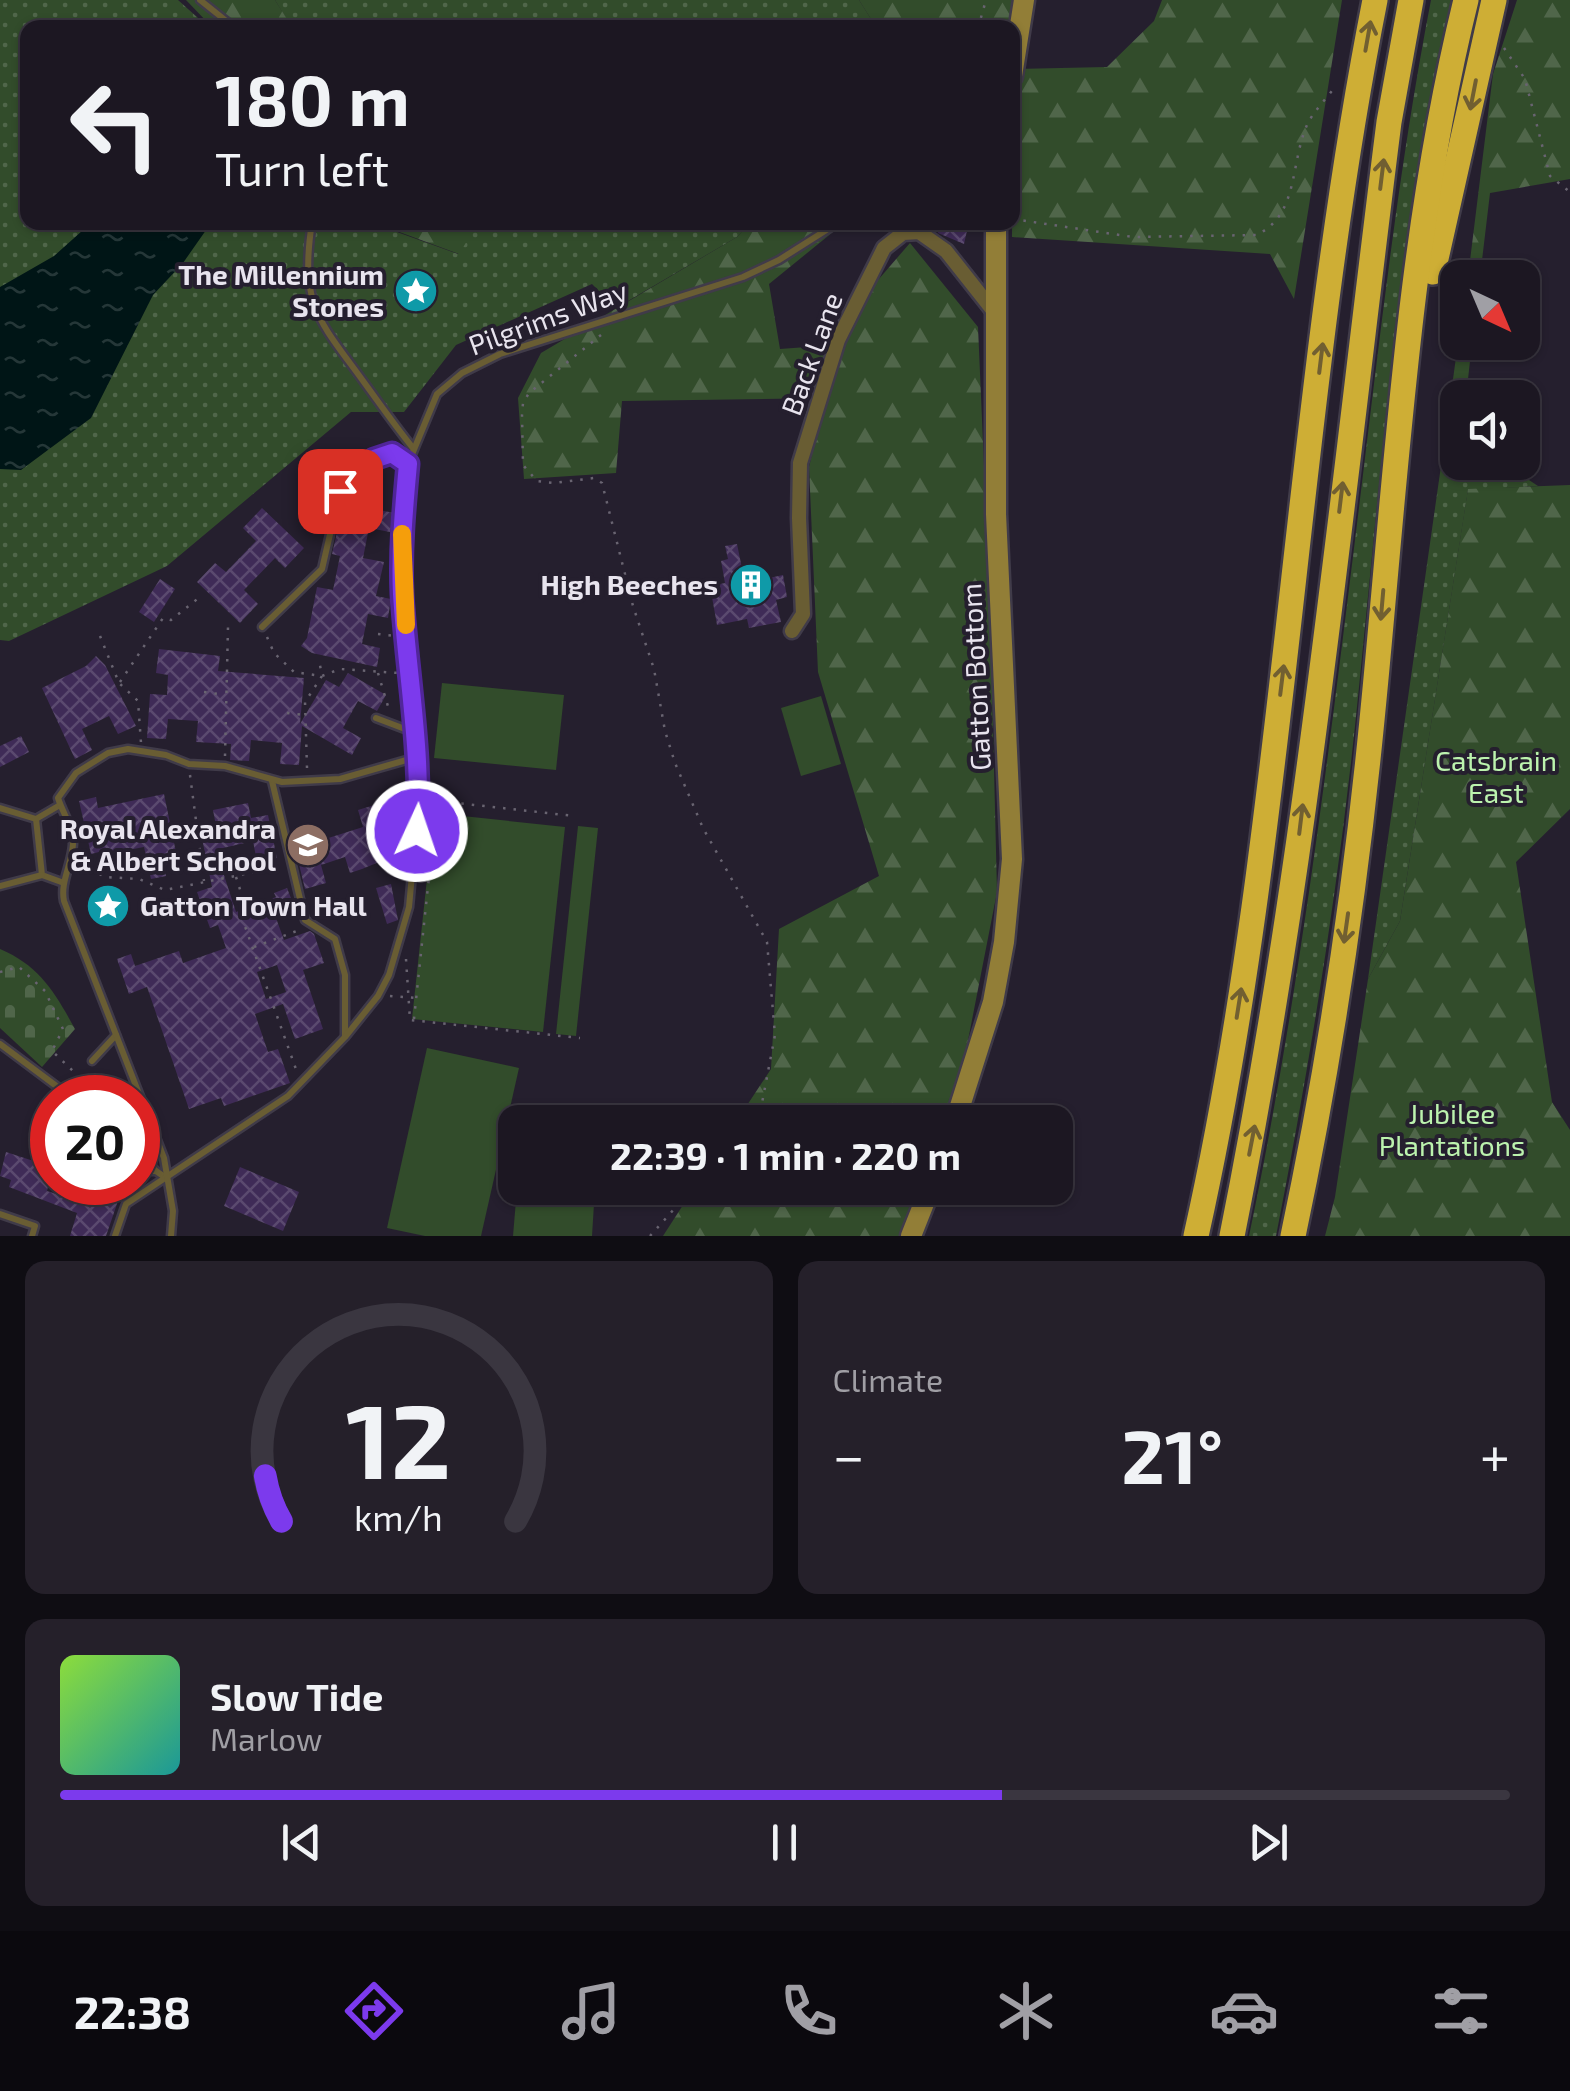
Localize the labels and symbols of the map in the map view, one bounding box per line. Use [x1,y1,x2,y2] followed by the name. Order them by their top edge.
[1359,20,1378,53] one-way arrow
[1462,78,1481,110] one-way arrow
[1373,159,1392,191] one-way arrow
[178,257,384,323] place label: The Millennium Stones
[1440,260,1540,360] north arrow
[393,268,439,314] place icon: The Millennium Stones
[464,273,632,362] street label: Pilgrims Way
[773,288,849,419] street label: Back Lane
[1312,342,1330,374] one-way arrow
[298,449,383,534] pin
[1332,481,1351,513] one-way arrow
[728,562,774,608] building icon: High Beeches
[541,567,718,601] place label: High Beeches
[953,582,997,772] street label: Gatton Bottom
[1373,589,1392,621] one-way arrow
[1273,665,1291,697] one-way arrow
[1435,743,1557,809] park label: Catsbrain East
[365,779,469,883] position arrow
[1292,804,1311,836] one-way arrow
[60,811,277,877] place label: Royal Alexandra & Albert School
[285,822,331,868] school or university icon: Royal Alexandra & Albert School
[85,883,131,929] place icon: Gatton Town Hall
[140,888,367,922] place label: Gatton Town Hall
[1336,911,1355,944] one-way arrow
[1231,987,1249,1019] one-way arrow
[30,1075,160,1205] speed limit sign: 20
[1379,1096,1525,1162] park label: Jubilee Plantations
[1243,1125,1262,1157] one-way arrow

